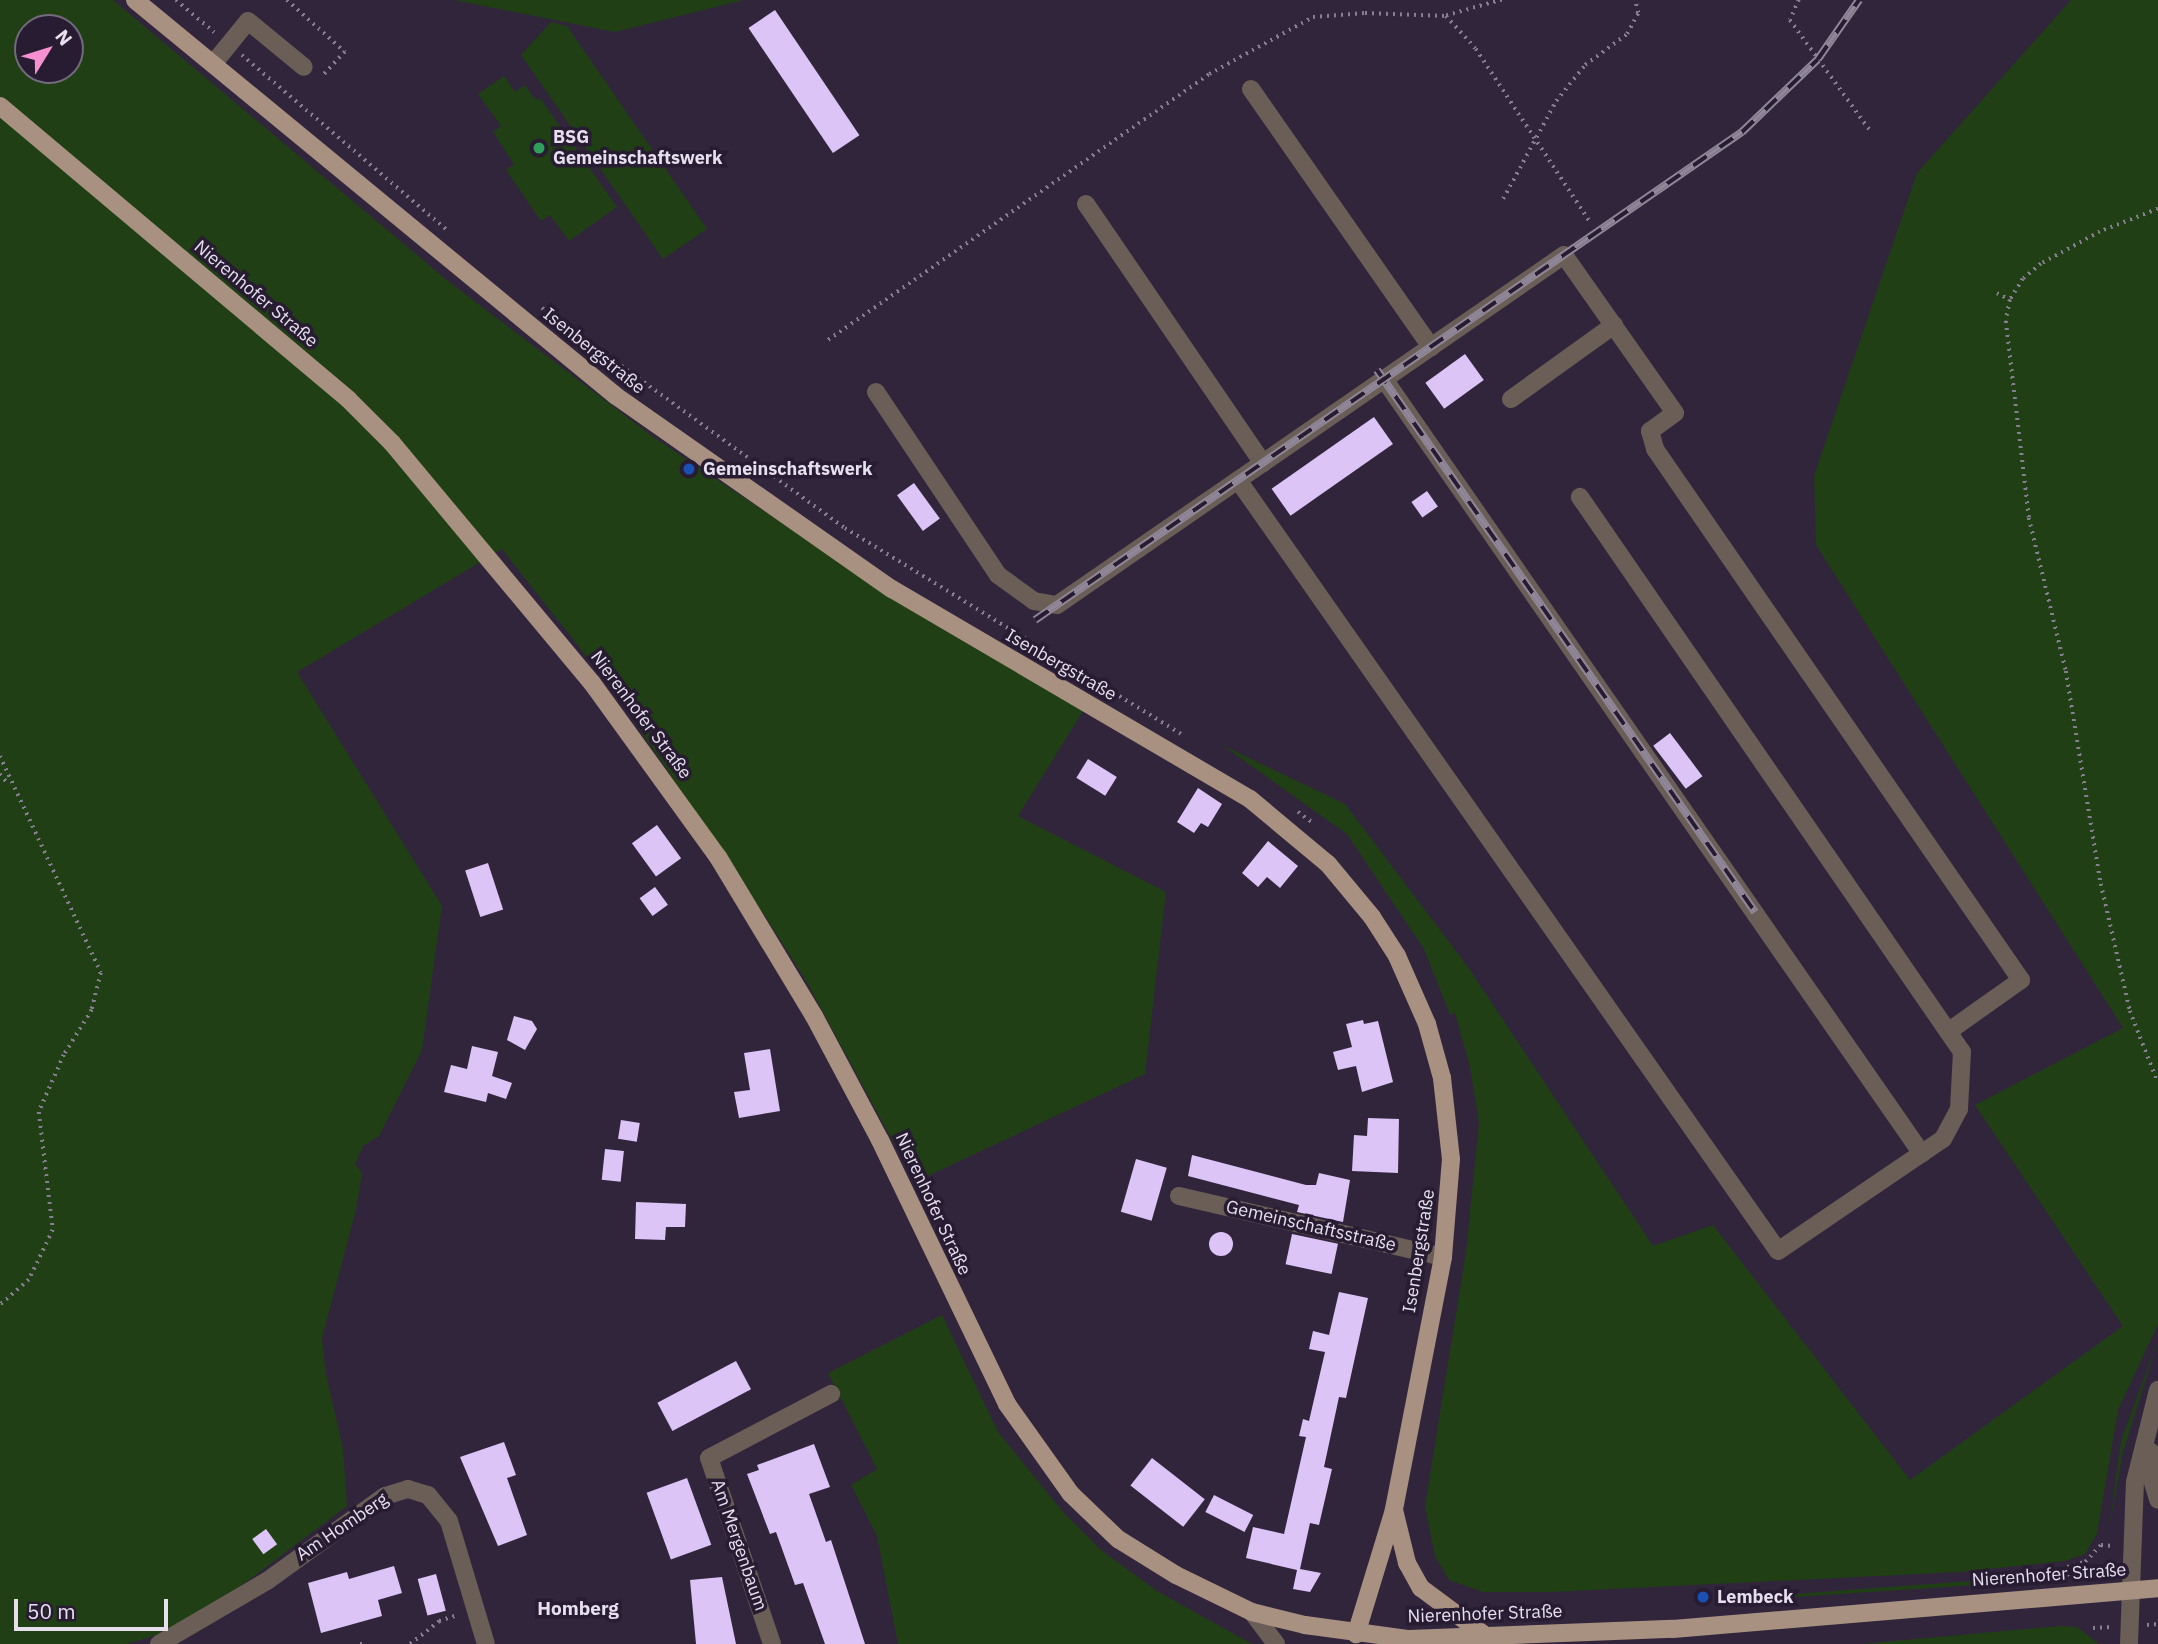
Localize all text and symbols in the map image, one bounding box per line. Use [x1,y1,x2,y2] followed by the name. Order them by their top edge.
[14,14,84,84] north arrow
[50,24,78,50] text: N
[553,127,723,170] place label: BSG Gemeinschaftswerk
[531,140,547,156] marker: BSG Gemeinschaftswerk
[190,236,322,352] street label: Nierenhofer Straße
[539,303,649,399] street label: Isenbergstraße
[703,458,873,480] place label: Gemeinschaftswerk
[681,461,697,477] marker: Gemeinschaftswerk
[1002,624,1120,706] street label: Isenbergstraße
[586,647,696,783] street label: Nierenhofer Straße
[891,1129,975,1279] street label: Nierenhofer Straße
[1399,1188,1439,1314] street label: Isenbergstraße
[1224,1196,1398,1256] street label: Gemeinschaftsstraße
[706,1476,772,1614] street label: Am Mergenbaum
[292,1488,392,1566] street label: Am Homberg
[1971,1559,2127,1591] street label: Nierenhofer Straße
[18,1584,172,1628] scale bar
[1717,1586,1793,1608] place label: Lembeck
[1695,1589,1711,1605] marker: Lembeck
[27,1597,76,1625] text: 50 m
[537,1598,619,1620] district label: Homberg
[1407,1601,1563,1627] street label: Nierenhofer Straße

